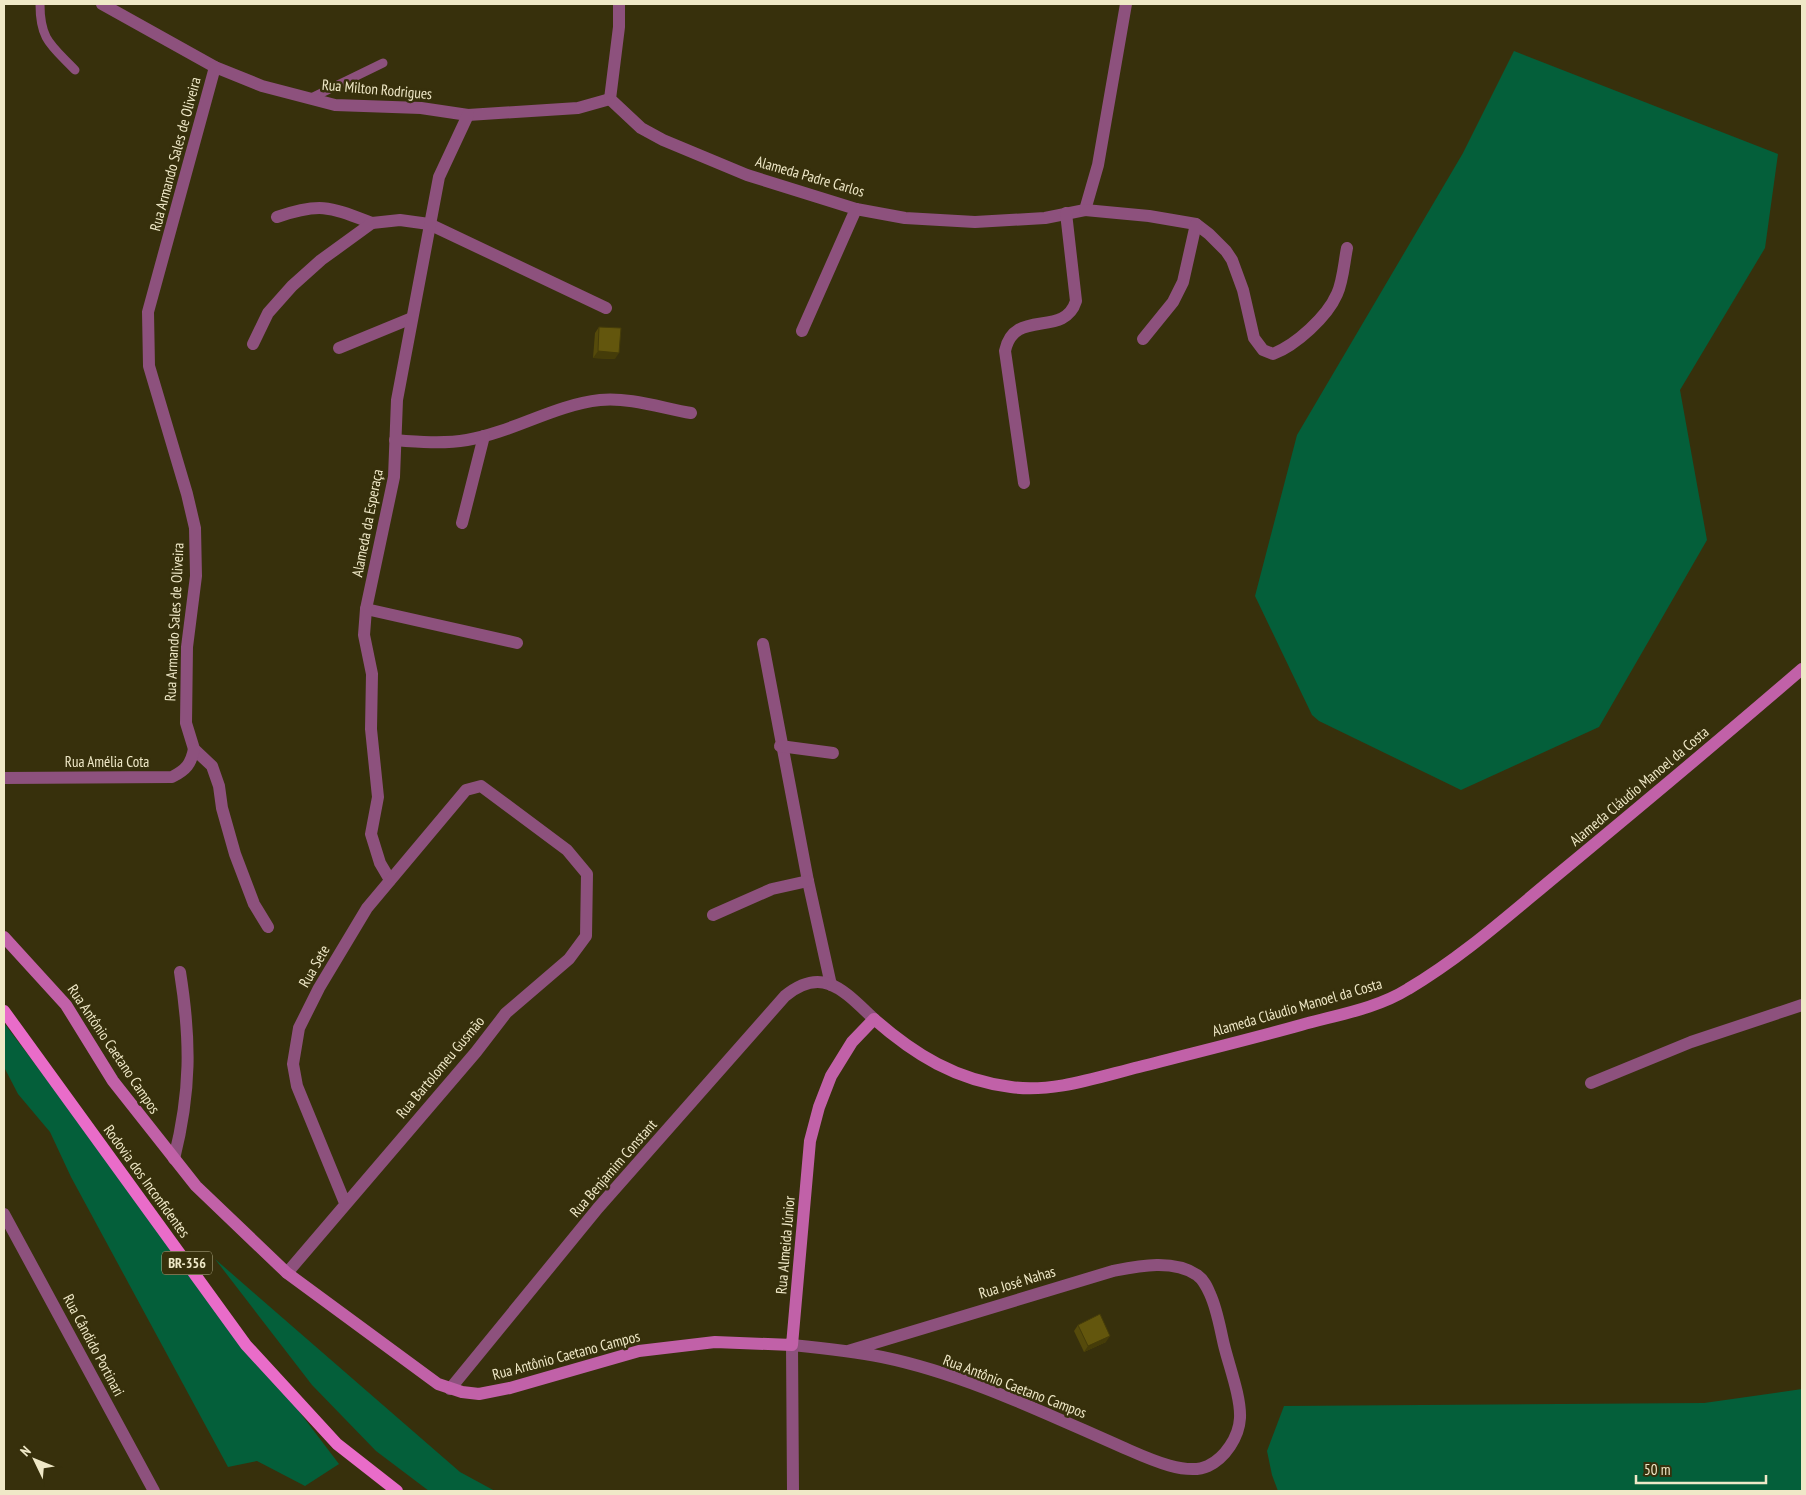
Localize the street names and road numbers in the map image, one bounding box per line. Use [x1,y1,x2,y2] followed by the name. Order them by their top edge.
[145,75,205,233] street label: Rua Armando Sales de Oliveira
[321,75,433,103] street label: Rua Milton Rodrigues
[753,151,867,201] street label: Alameda Padre Carlos
[347,467,387,579] street label: Alameda da Esperaça
[160,542,188,702] street label: Rua Armando Sales de Oliveira
[1566,722,1712,850] street label: Alameda Cláudio Manoel da Costa
[65,752,149,771] street label: Rua Amélia Cota
[294,941,334,991] street label: Rua Sete
[1210,974,1384,1040] street label: Alameda Cláudio Manoel da Costa
[64,981,164,1117] street label: Rua Antônio Caetano Campos
[392,1012,488,1122] street label: Rua Bartolomeu Gusmão
[565,1115,661,1221] street label: Rua Benjamim Constant
[100,1121,194,1241] street label: Rodovia dos Inconfidentes
[771,1194,799,1295] street label: Rua Almeida Júnior
[162,1252,212,1274] road number: BR-356
[976,1261,1058,1303] street label: Rua José Nahas
[59,1291,129,1399] street label: Rua Cândido Portinari
[490,1326,642,1384] street label: Rua Antônio Caetano Campos
[941,1350,1089,1422] street label: Rua Antônio Caetano Campos

